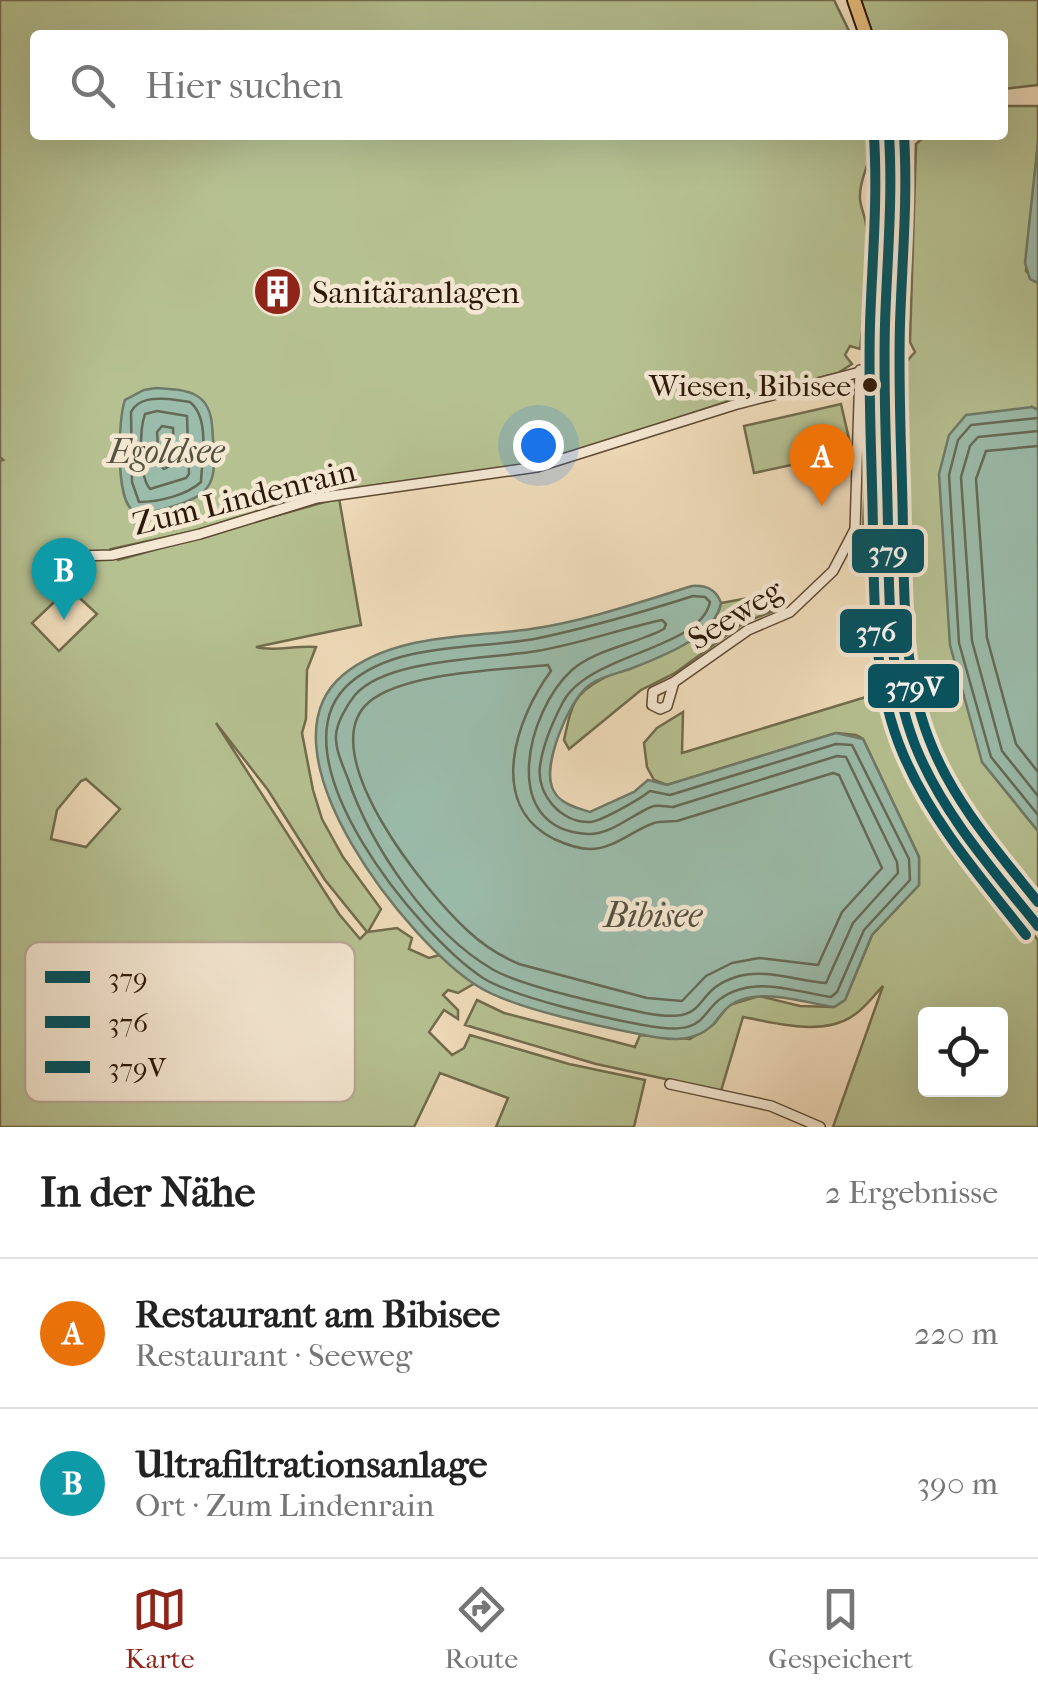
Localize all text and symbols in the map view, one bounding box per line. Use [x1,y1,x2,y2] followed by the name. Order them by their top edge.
[30,30,1008,140] search box
[65,58,120,113] icon: search
[145,63,343,108] text: Hier suchen
[251,266,303,318] building icon: Sanitäranlagen
[312,274,520,311] place label: Sanitäranlagen
[648,369,851,404] place label: Wiesen, Bibisee
[860,375,880,395] marker: Wiesen, Bibisee
[513,420,564,471] your location
[790,424,854,506] pin: A
[106,431,225,472] water label: Egoldsee
[129,452,360,543] street label: Zum Lindenrain
[850,527,926,575] line badge: 379
[868,535,908,568] text: 379
[32,538,96,620] pin: B
[681,571,790,658] street label: Seeweg
[838,607,914,655] line badge: 376
[856,615,897,648] text: 376
[866,662,961,710] line badge: 379V
[885,670,945,703] text: 379V
[602,895,703,936] water label: Bibisee
[25,942,355,1102] legend
[108,961,148,994] text: 379
[108,1006,149,1039] text: 376
[918,1007,1008,1097] map controls
[918,1007,1008,1097] button: locate
[108,1051,167,1084] text: 379V
[40,1168,255,1217] text: In der Nähe
[825,1174,998,1211] text: 2 Ergebnisse
[135,1292,500,1337] text: Restaurant am Bibisee
[62,1315,83,1352] text: A
[914,1315,998,1352] text: 220 m
[135,1337,412,1374] text: Restaurant · Seeweg
[135,1442,487,1487] text: Ultrafiltrationsanlage
[62,1465,83,1502] text: B
[917,1465,998,1502] text: 390 m
[135,1487,434,1524] text: Ort · Zum Lindenrain
[125,1582,195,1675] tab: Karte
[445,1582,518,1675] tab: Route
[768,1582,913,1675] tab: Gespeichert

